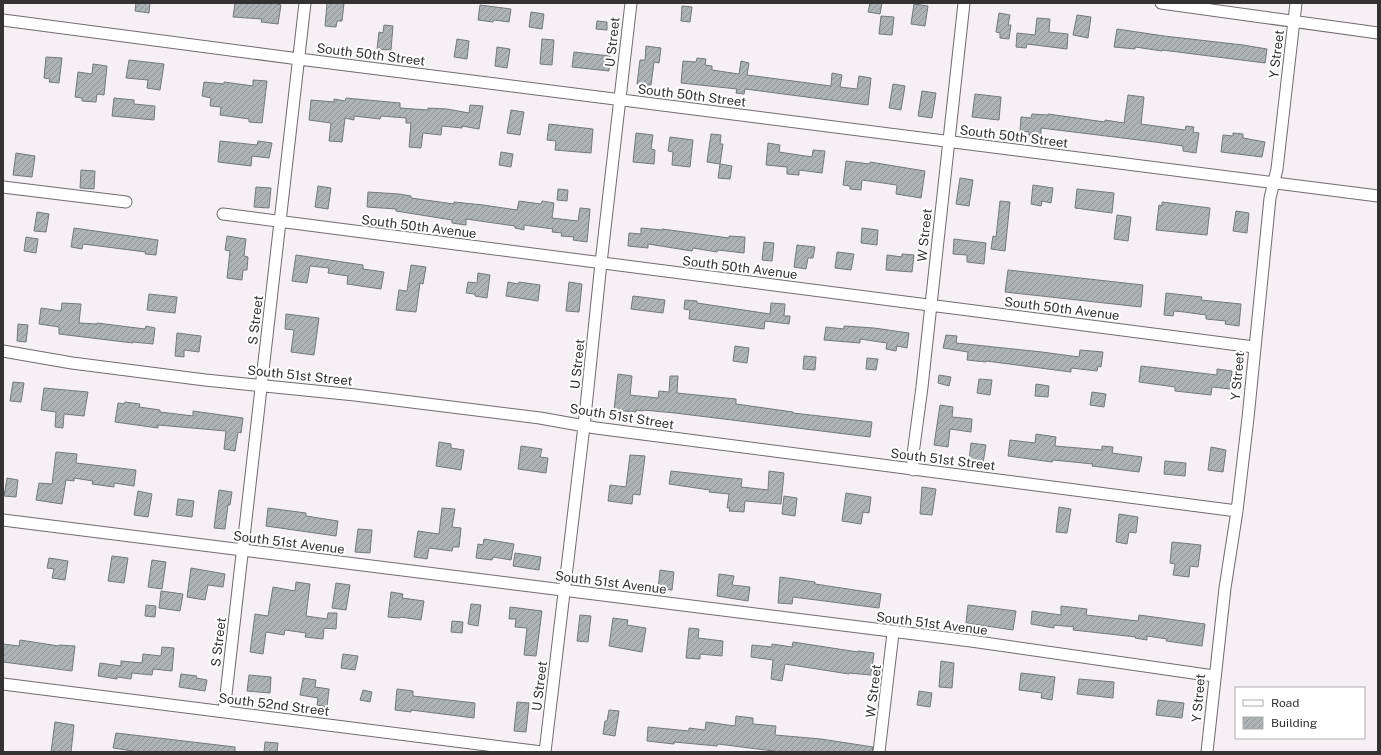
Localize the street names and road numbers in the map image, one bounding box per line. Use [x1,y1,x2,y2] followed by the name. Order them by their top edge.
[602,16,623,68] street label: U Street
[1266,29,1287,79] street label: Y Street
[316,40,426,69] street label: South 50th Street
[637,81,747,110] street label: South 50th Street
[959,122,1069,151] street label: South 50th Street
[914,208,935,262] street label: W Street
[360,212,477,241] street label: South 50th Avenue
[681,253,798,282] street label: South 50th Avenue
[245,294,266,346] street label: S Street
[1003,294,1120,323] street label: South 50th Avenue
[567,338,588,390] street label: U Street
[1228,351,1247,401] street label: Y Street
[247,363,353,388] street label: South 51st Street
[569,401,675,432] street label: South 51st Street
[890,446,996,473] street label: South 51st Street
[232,528,346,557] street label: South 51st Avenue
[554,568,668,597] street label: South 51st Avenue
[875,609,989,638] street label: South 51st Avenue
[208,616,229,668] street label: S Street
[529,660,550,712] street label: U Street
[863,664,884,719] street label: W Street
[1189,673,1208,723] street label: Y Street
[218,690,330,719] street label: South 52nd Street

